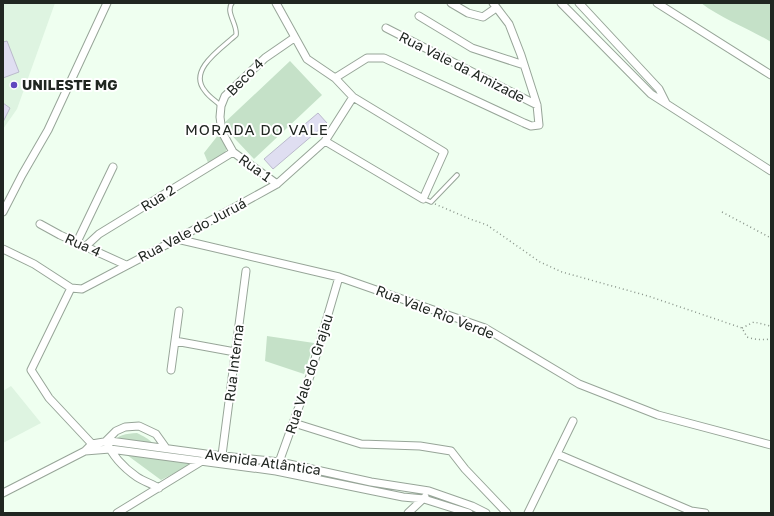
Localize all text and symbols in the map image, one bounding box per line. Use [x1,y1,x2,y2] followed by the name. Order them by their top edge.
[397,27,528,106] street label: Rua Vale da Amizade
[223,55,267,99] street label: Beco 4
[22,76,118,93] place label: UNILESTE MG
[9,80,19,90] marker: UNILESTE MG
[185,120,329,138] district label: MORADA DO VALE
[236,150,275,185] street label: Rua 1
[137,180,178,215] street label: Rua 2
[135,194,249,265] street label: Rua Vale do Juruá
[63,229,104,260] street label: Rua 4
[374,281,497,342] street label: Rua Vale Rio Verde
[281,312,336,436] street label: Rua Vale do Grajau
[220,323,247,403] street label: Rua Interna
[204,445,322,478] street label: Avenida Atlântica

